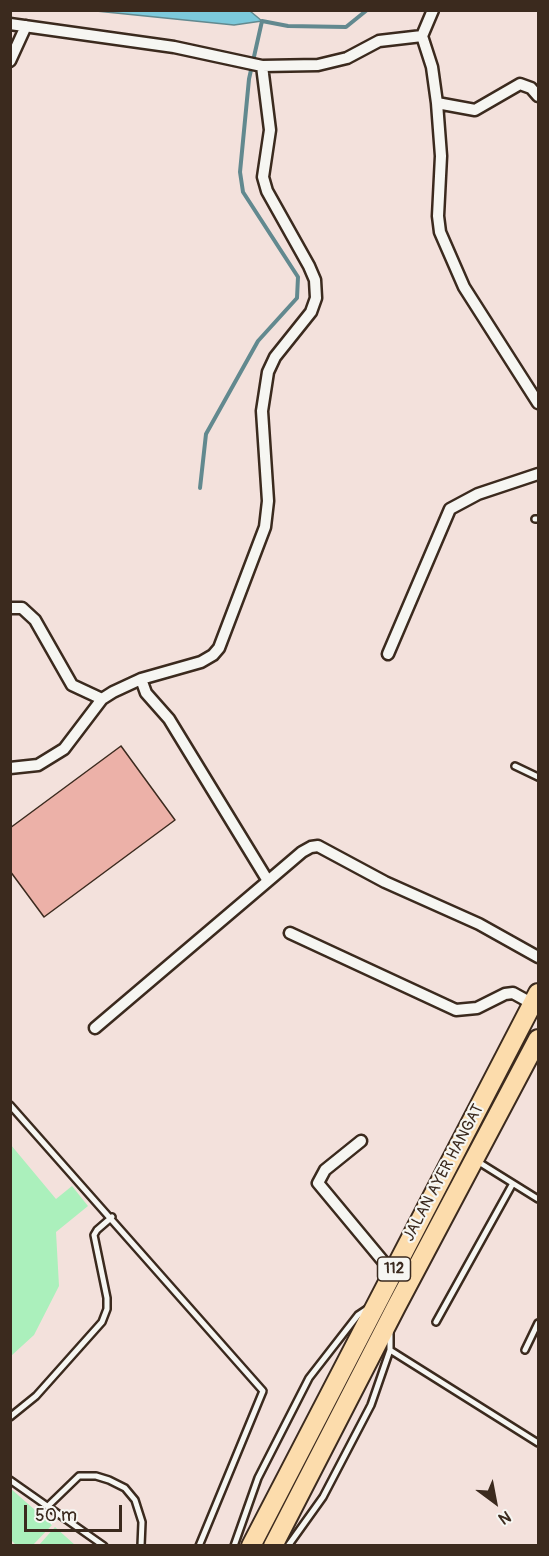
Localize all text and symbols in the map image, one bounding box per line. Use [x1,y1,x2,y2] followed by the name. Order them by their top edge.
[400,1101,488,1245] street label: JALAN AYER HANGAT
[378,1257,410,1281] road number: 112
[465,1472,525,1532] north arrow
[27,1493,124,1531] scale bar
[35,1504,77,1527] text: 50 m
[495,1506,514,1529] text: N

